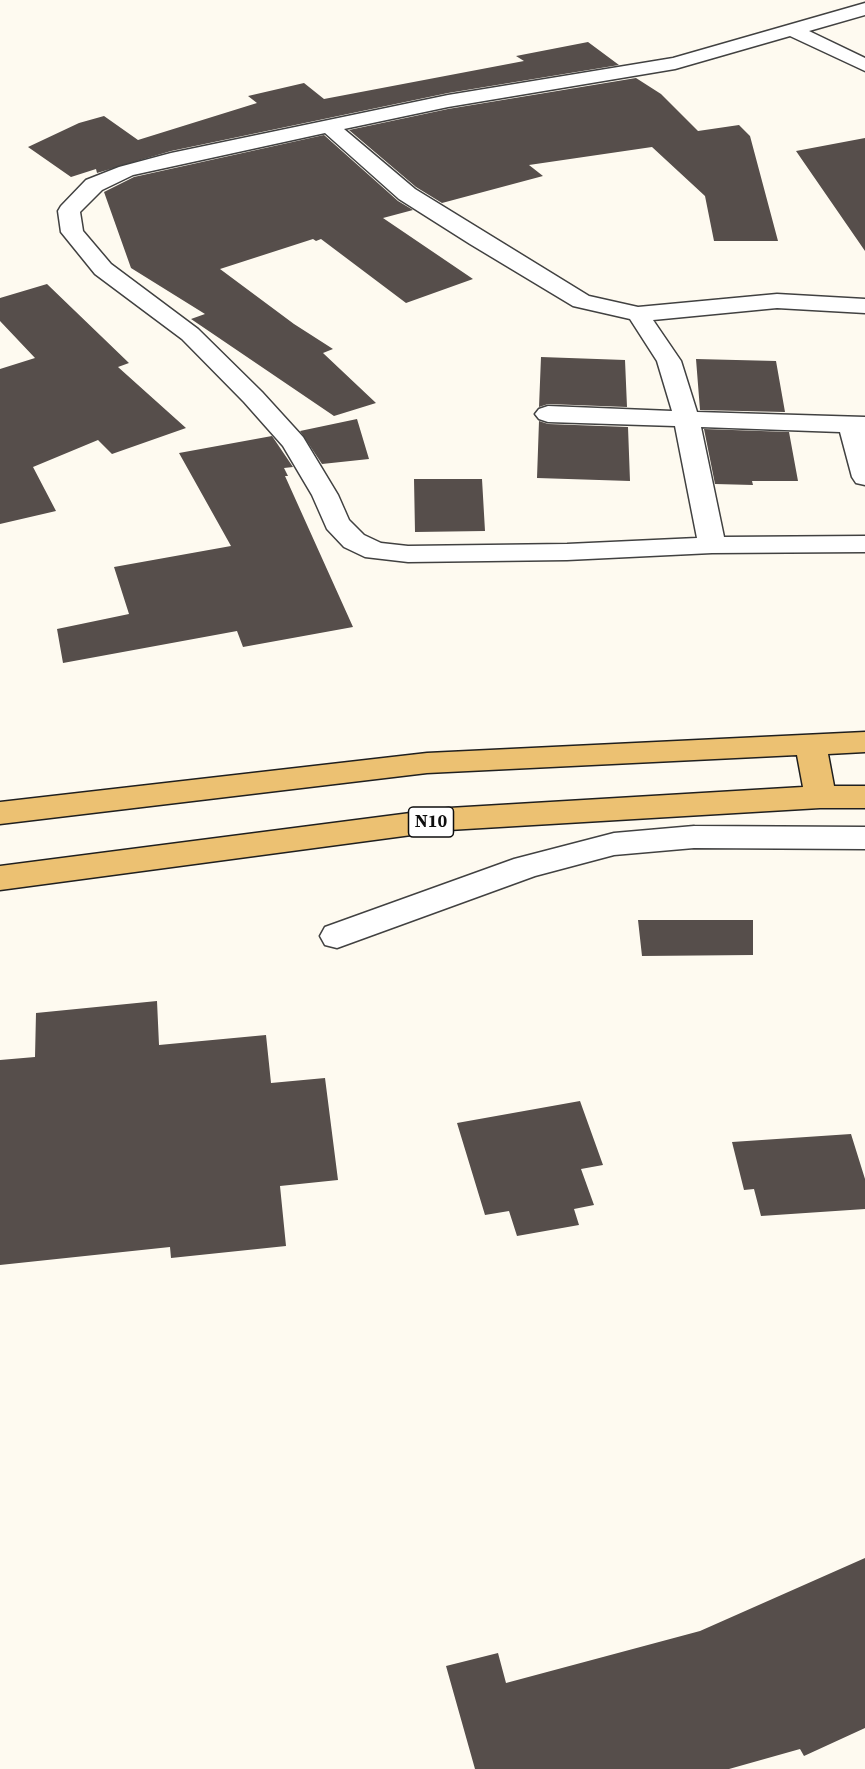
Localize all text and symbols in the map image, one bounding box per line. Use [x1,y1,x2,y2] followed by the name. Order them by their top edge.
[408,807,454,837] road number: N10

